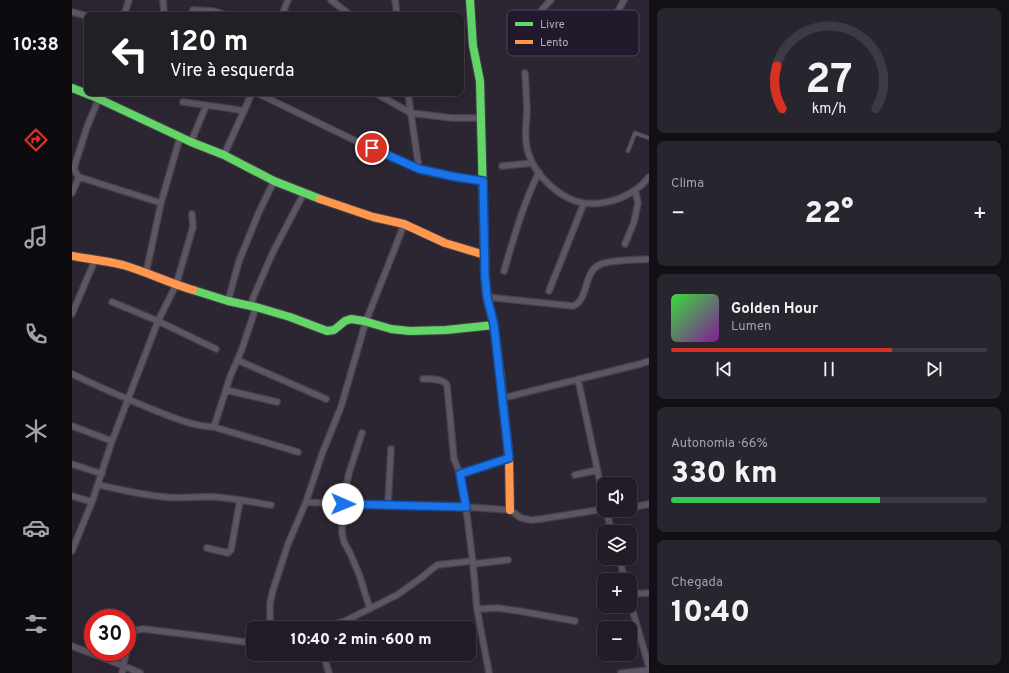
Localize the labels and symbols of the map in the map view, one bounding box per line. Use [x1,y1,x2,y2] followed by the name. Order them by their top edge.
[507,10,639,56] legend
[540,18,565,32] text: Livre
[540,36,568,50] text: Lento
[355,131,389,165] pin
[322,483,364,525] position arrow
[84,609,136,661] speed limit sign: 30

